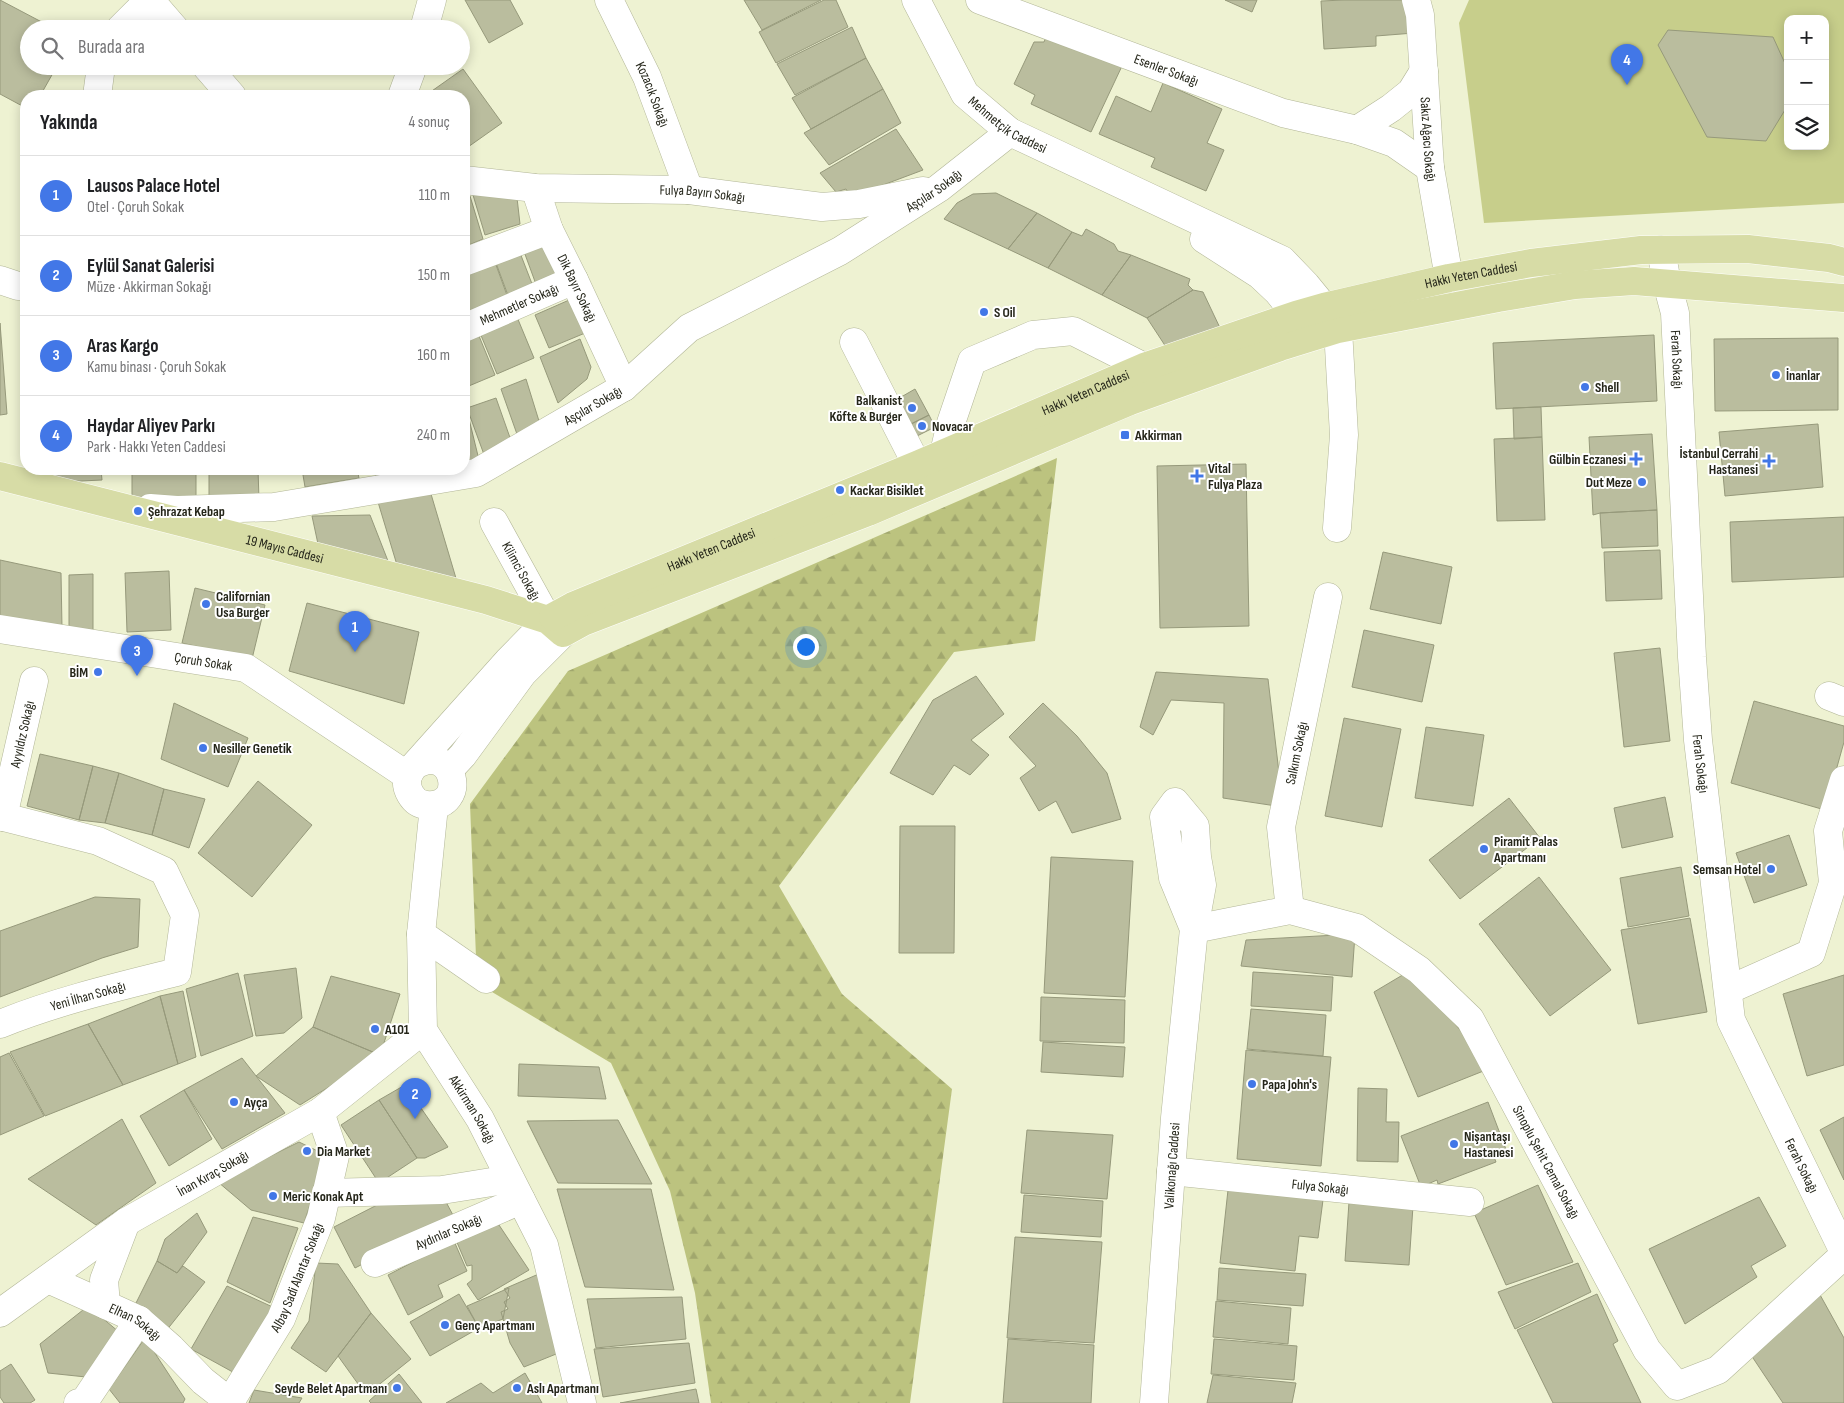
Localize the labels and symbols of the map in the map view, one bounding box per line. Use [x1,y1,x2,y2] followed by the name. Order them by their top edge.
[1611,44,1643,85] pin: 4
[1132,50,1201,89] street label: Esenler Sokağı
[632,59,673,129] street label: Kozacık Sokağı
[965,92,1050,157] street label: Mehmetçik Caddesi
[1417,96,1441,183] street label: Sakız Ağacı Sokağı
[902,165,965,216] street label: Aşçılar Sokağı
[660,181,746,206] street label: Fulya Bayırı Sokağı
[554,251,601,325] street label: Dik Bayır Sokağı
[1423,257,1518,292] street label: Hakkı Yeten Caddesi
[477,279,561,329] street label: Mehmetler Sokağı
[994,304,1016,321] place label: S Oil
[978,306,990,318] marker: S Oil
[1667,329,1687,389] street label: Ferah Sokağı
[1039,366,1132,419] street label: Hakkı Yeten Caddesi
[1786,367,1821,384] place label: İnanlar
[1770,369,1782,381] marker: İnanlar
[1595,379,1619,396] place label: Shell
[1579,381,1591,393] marker: Shell
[560,382,625,429] street label: Aşçılar Sokağı
[830,392,903,425] place label: Balkanist Köfte & Burger
[906,402,918,414] marker: Balkanist Köfte & Burger
[932,418,973,435] place label: Novacar
[916,420,928,432] marker: Novacar
[1134,427,1182,444] place label: Akkirman
[1119,429,1131,441] marker: Akkirman
[1679,445,1758,478] place label: İstanbul Cerrahi Hastanesi
[1549,451,1626,468] place label: Gülbin Eczanesi
[1630,453,1642,465] marker: Gülbin Eczanesi
[1762,454,1776,468] marker: İstanbul Cerrahi Hastanesi
[1208,460,1262,493] place label: Vital Fulya Plaza
[1190,469,1204,483] marker: Vital Fulya Plaza
[1586,474,1632,491] place label: Dut Meze
[1636,476,1648,488] marker: Dut Meze
[850,482,924,499] place label: Kackar Bisiklet
[834,484,846,496] marker: Kackar Bisiklet
[148,503,225,520] place label: Şehrazat Kebap
[132,505,144,517] marker: Şehrazat Kebap
[664,524,758,575] street label: Hakkı Yeten Caddesi
[244,531,325,567] street label: 19 Mayıs Caddesi
[498,539,544,603] street label: Kilimci Sokağı
[216,588,270,621] place label: Californian Usa Burger
[200,598,212,610] marker: Californian Usa Burger
[339,611,371,652] pin: 1
[793,634,819,660] your location
[121,635,153,676] pin: 3
[173,648,234,674] street label: Çoruh Sokak
[69,664,88,681] place label: BİM
[92,666,104,678] marker: BİM
[6,699,38,770] street label: Ayyıldız Sokağı
[1281,720,1311,786] street label: Salkım Sokağı
[1689,734,1713,794] street label: Ferah Sokağı
[213,740,292,757] place label: Nesiller Genetik
[197,742,209,754] marker: Nesiller Genetik
[1493,833,1558,866] place label: Piramit Palas Apartmanı
[1478,843,1490,855] marker: Piramit Palas Apartmanı
[1693,861,1761,878] place label: Semsan Hotel
[1765,863,1777,875] marker: Semsan Hotel
[48,977,128,1015] street label: Yeni İlhan Sokağı
[384,1021,410,1038] place label: A101
[369,1023,381,1035] marker: A101
[445,1071,499,1146] street label: Akkirman Sokağı
[1262,1076,1317,1093] place label: Papa John's
[399,1078,431,1119] pin: 2
[1246,1078,1258,1090] marker: Papa John's
[243,1094,268,1111] place label: Ayça
[228,1096,240,1108] marker: Ayça
[1509,1102,1584,1222] street label: Sinoplu Şehit Cemal Sokağı
[1160,1122,1183,1209] street label: Valikonağı Caddesi
[1464,1128,1513,1161] place label: Nişantaşı Hastanesi
[1781,1135,1822,1196] street label: Ferah Sokağı
[1448,1138,1460,1150] marker: Nişantaşı Hastanesi
[317,1143,371,1160] place label: Dia Market
[301,1145,313,1157] marker: Dia Market
[174,1146,251,1200] street label: İnan Kıraç Sokağı
[1291,1175,1350,1198] street label: Fulya Sokağı
[283,1188,364,1205] place label: Meric Konak Apt
[267,1190,279,1202] marker: Meric Konak Apt
[412,1210,484,1253] street label: Aydınlar Sokağı
[266,1220,327,1336] street label: Albay Sadi Alantar Sokağı
[107,1299,165,1344] street label: Elhan Sokağı
[455,1317,535,1334] place label: Genç Apartmanı
[439,1319,451,1331] marker: Genç Apartmanı
[275,1380,387,1397] place label: Seyde Belet Apartmanı
[526,1380,599,1397] place label: Aslı Apartmanı
[391,1382,403,1394] marker: Seyde Belet Apartmanı
[511,1382,523,1394] marker: Aslı Apartmanı

